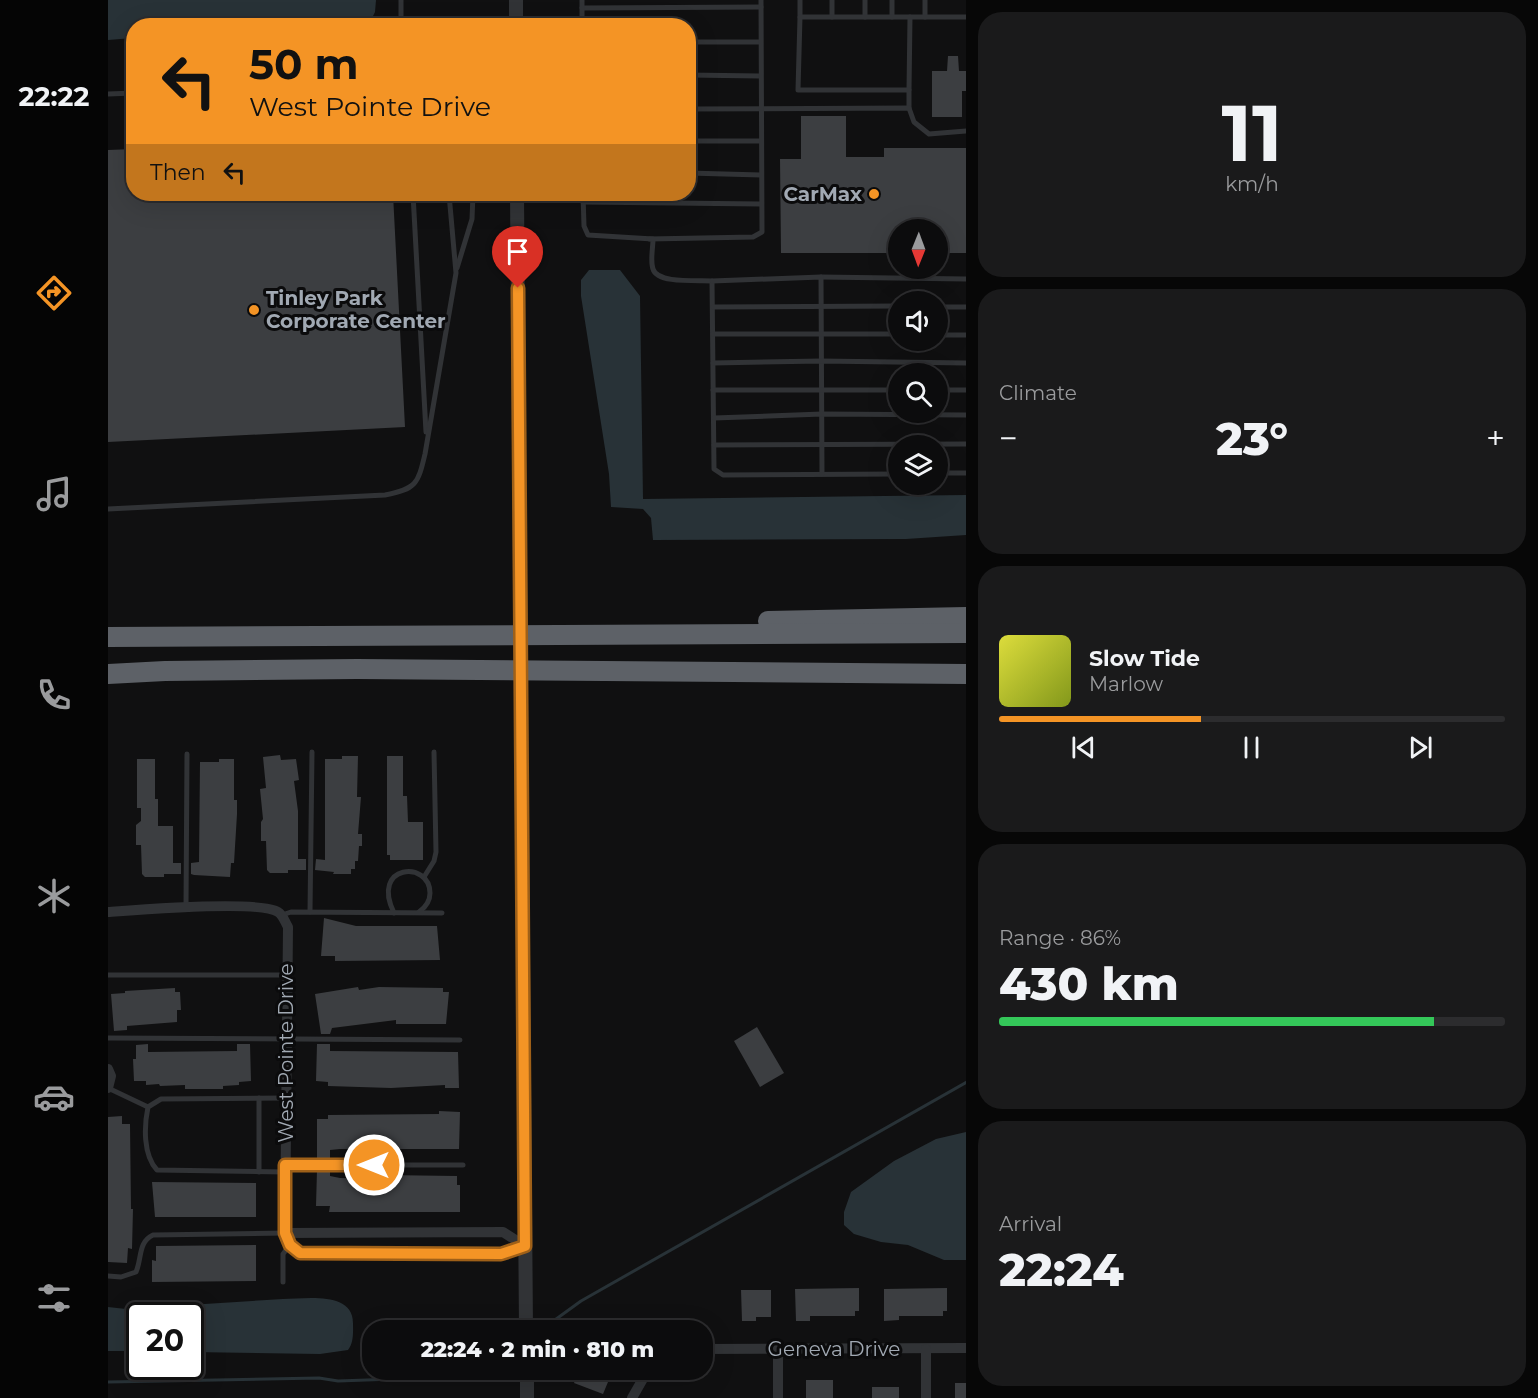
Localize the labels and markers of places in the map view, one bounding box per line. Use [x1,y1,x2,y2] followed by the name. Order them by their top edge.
[783,182,862,206] place label: CarMax
[867,187,881,201] marker: CarMax
[492,226,543,288] pin
[266,286,446,333] place label: Tinley Park Corporate Center
[247,303,261,317] marker: Tinley Park Corporate Center

